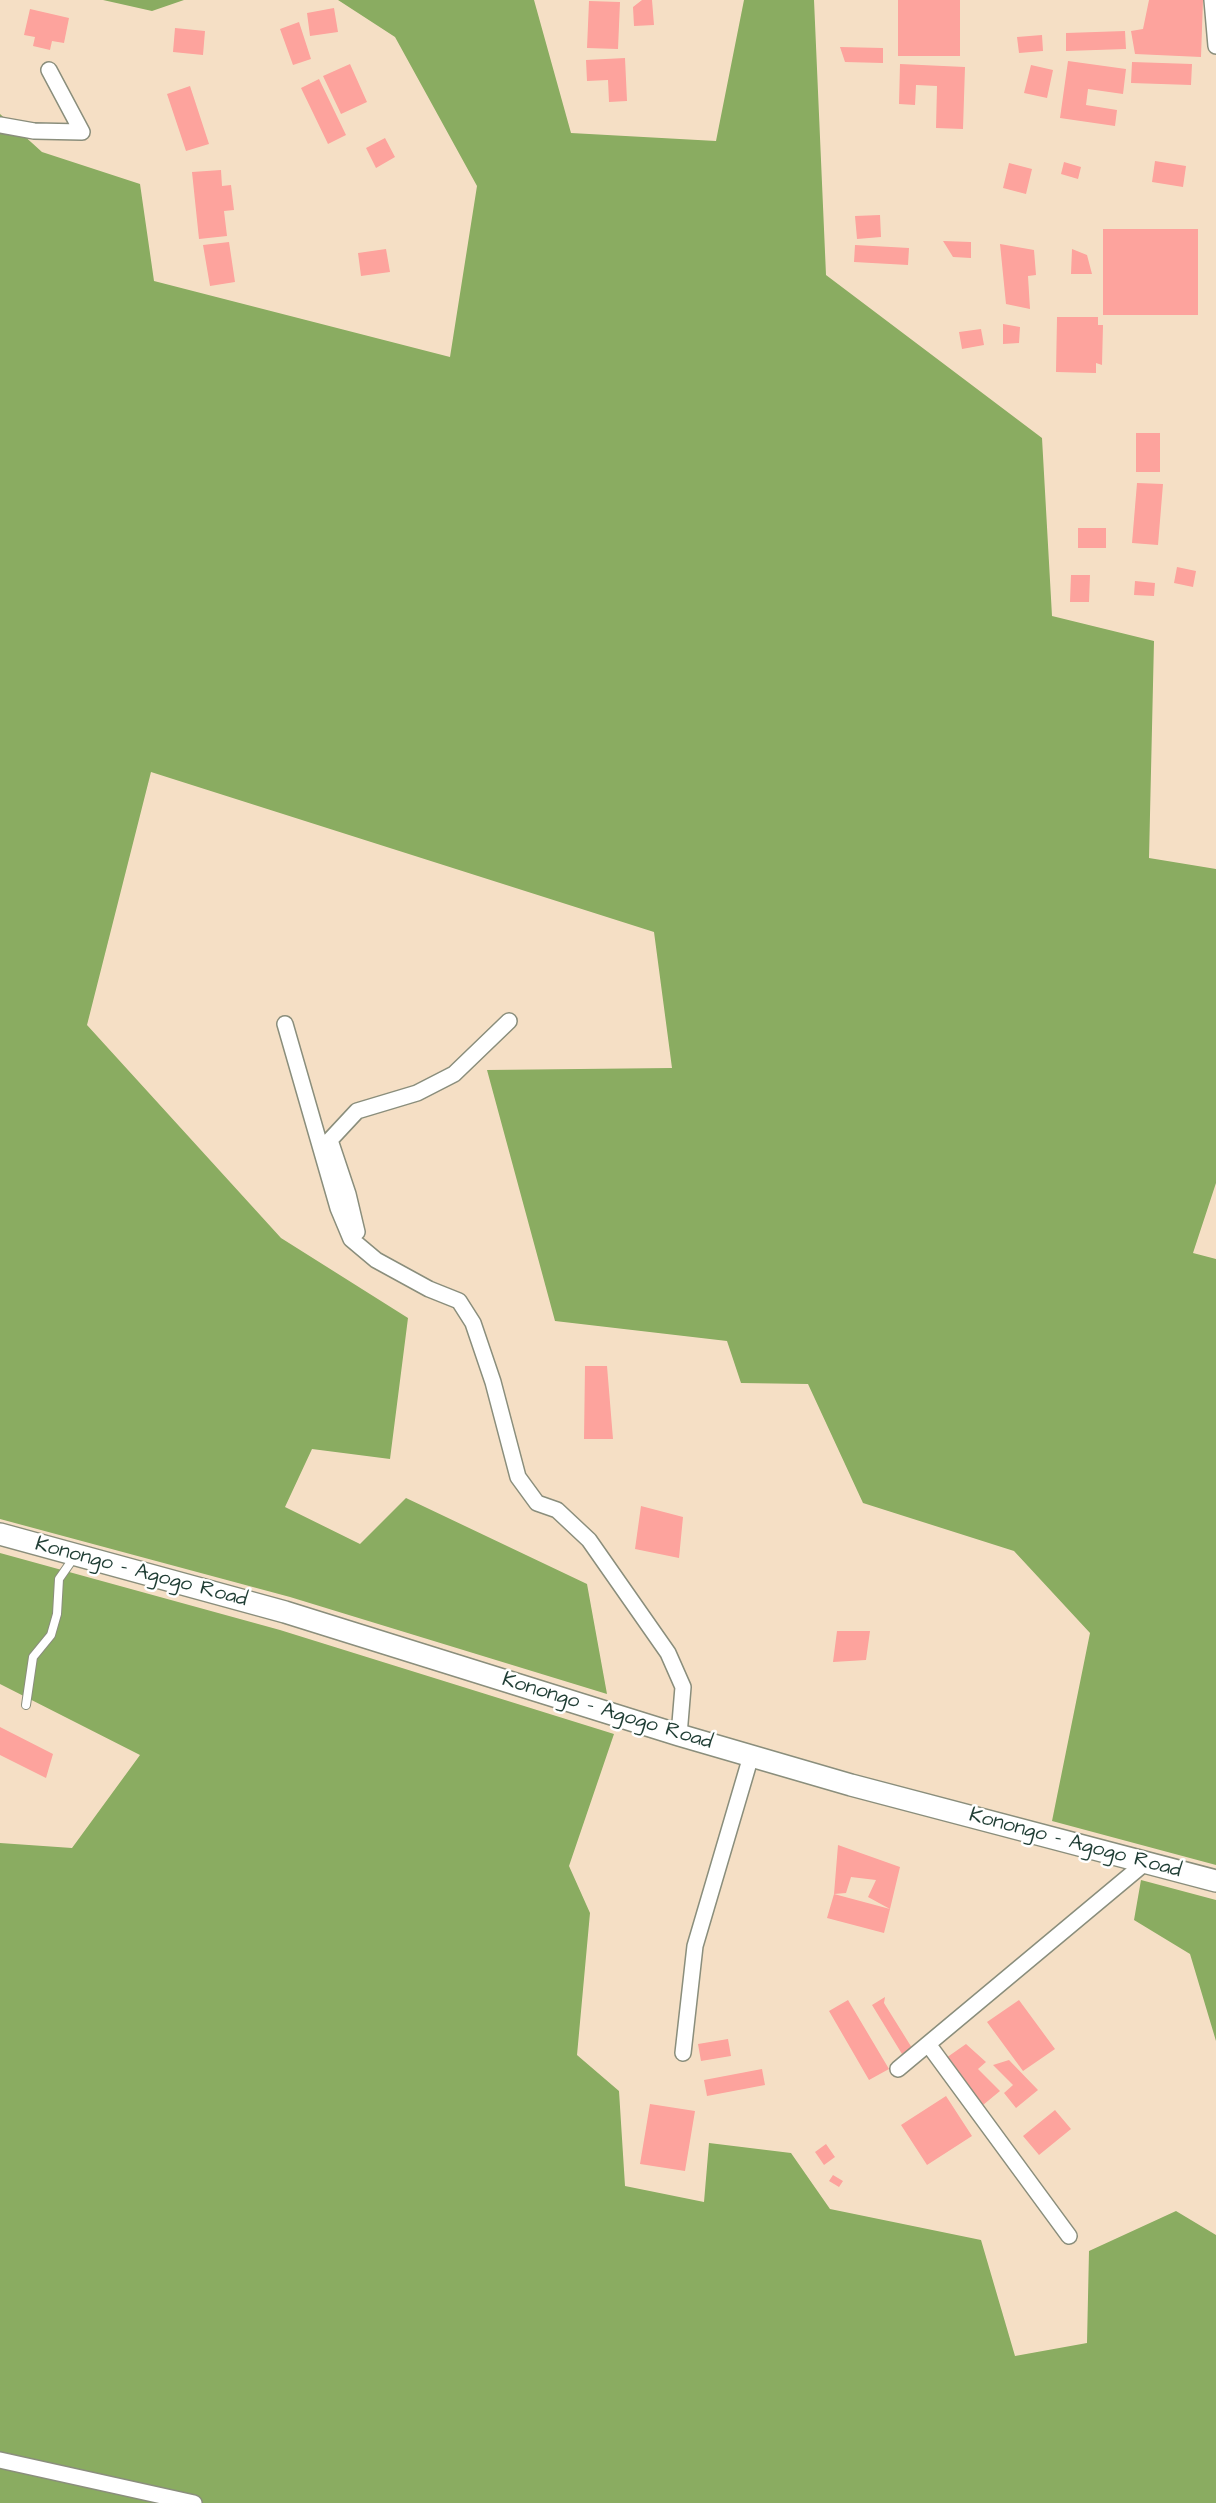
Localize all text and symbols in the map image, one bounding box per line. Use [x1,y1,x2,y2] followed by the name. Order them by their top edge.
[32,1533,250,1613] street label: Konongo - Agogo Road
[499,1668,715,1756] street label: Konongo - Agogo Road
[966,1804,1184,1884] street label: Konongo - Agogo Road

